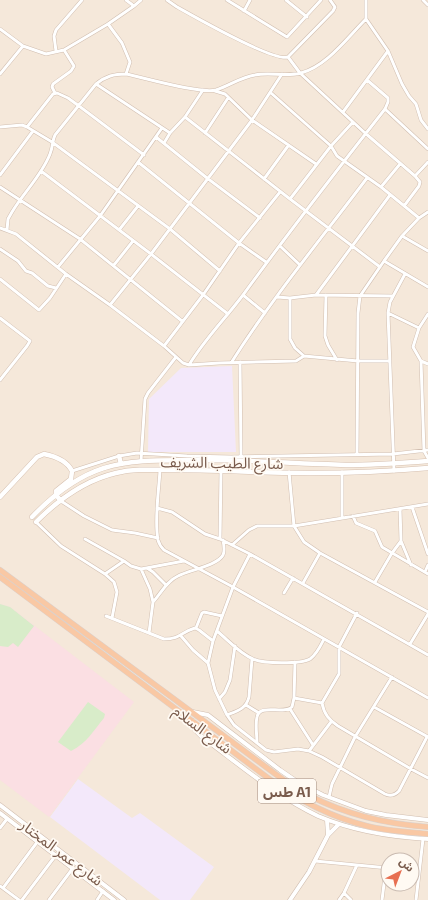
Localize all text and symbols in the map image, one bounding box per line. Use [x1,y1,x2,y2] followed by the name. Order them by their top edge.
[160,452,284,476] street label: شارع الطيب الشريف
[168,701,236,760] street label: شارع السلام
[258,779,316,803] road number: طس A1
[14,814,107,892] street label: شارع عمر المختار
[380,852,420,892] north arrow
[396,854,417,875] text: ش

